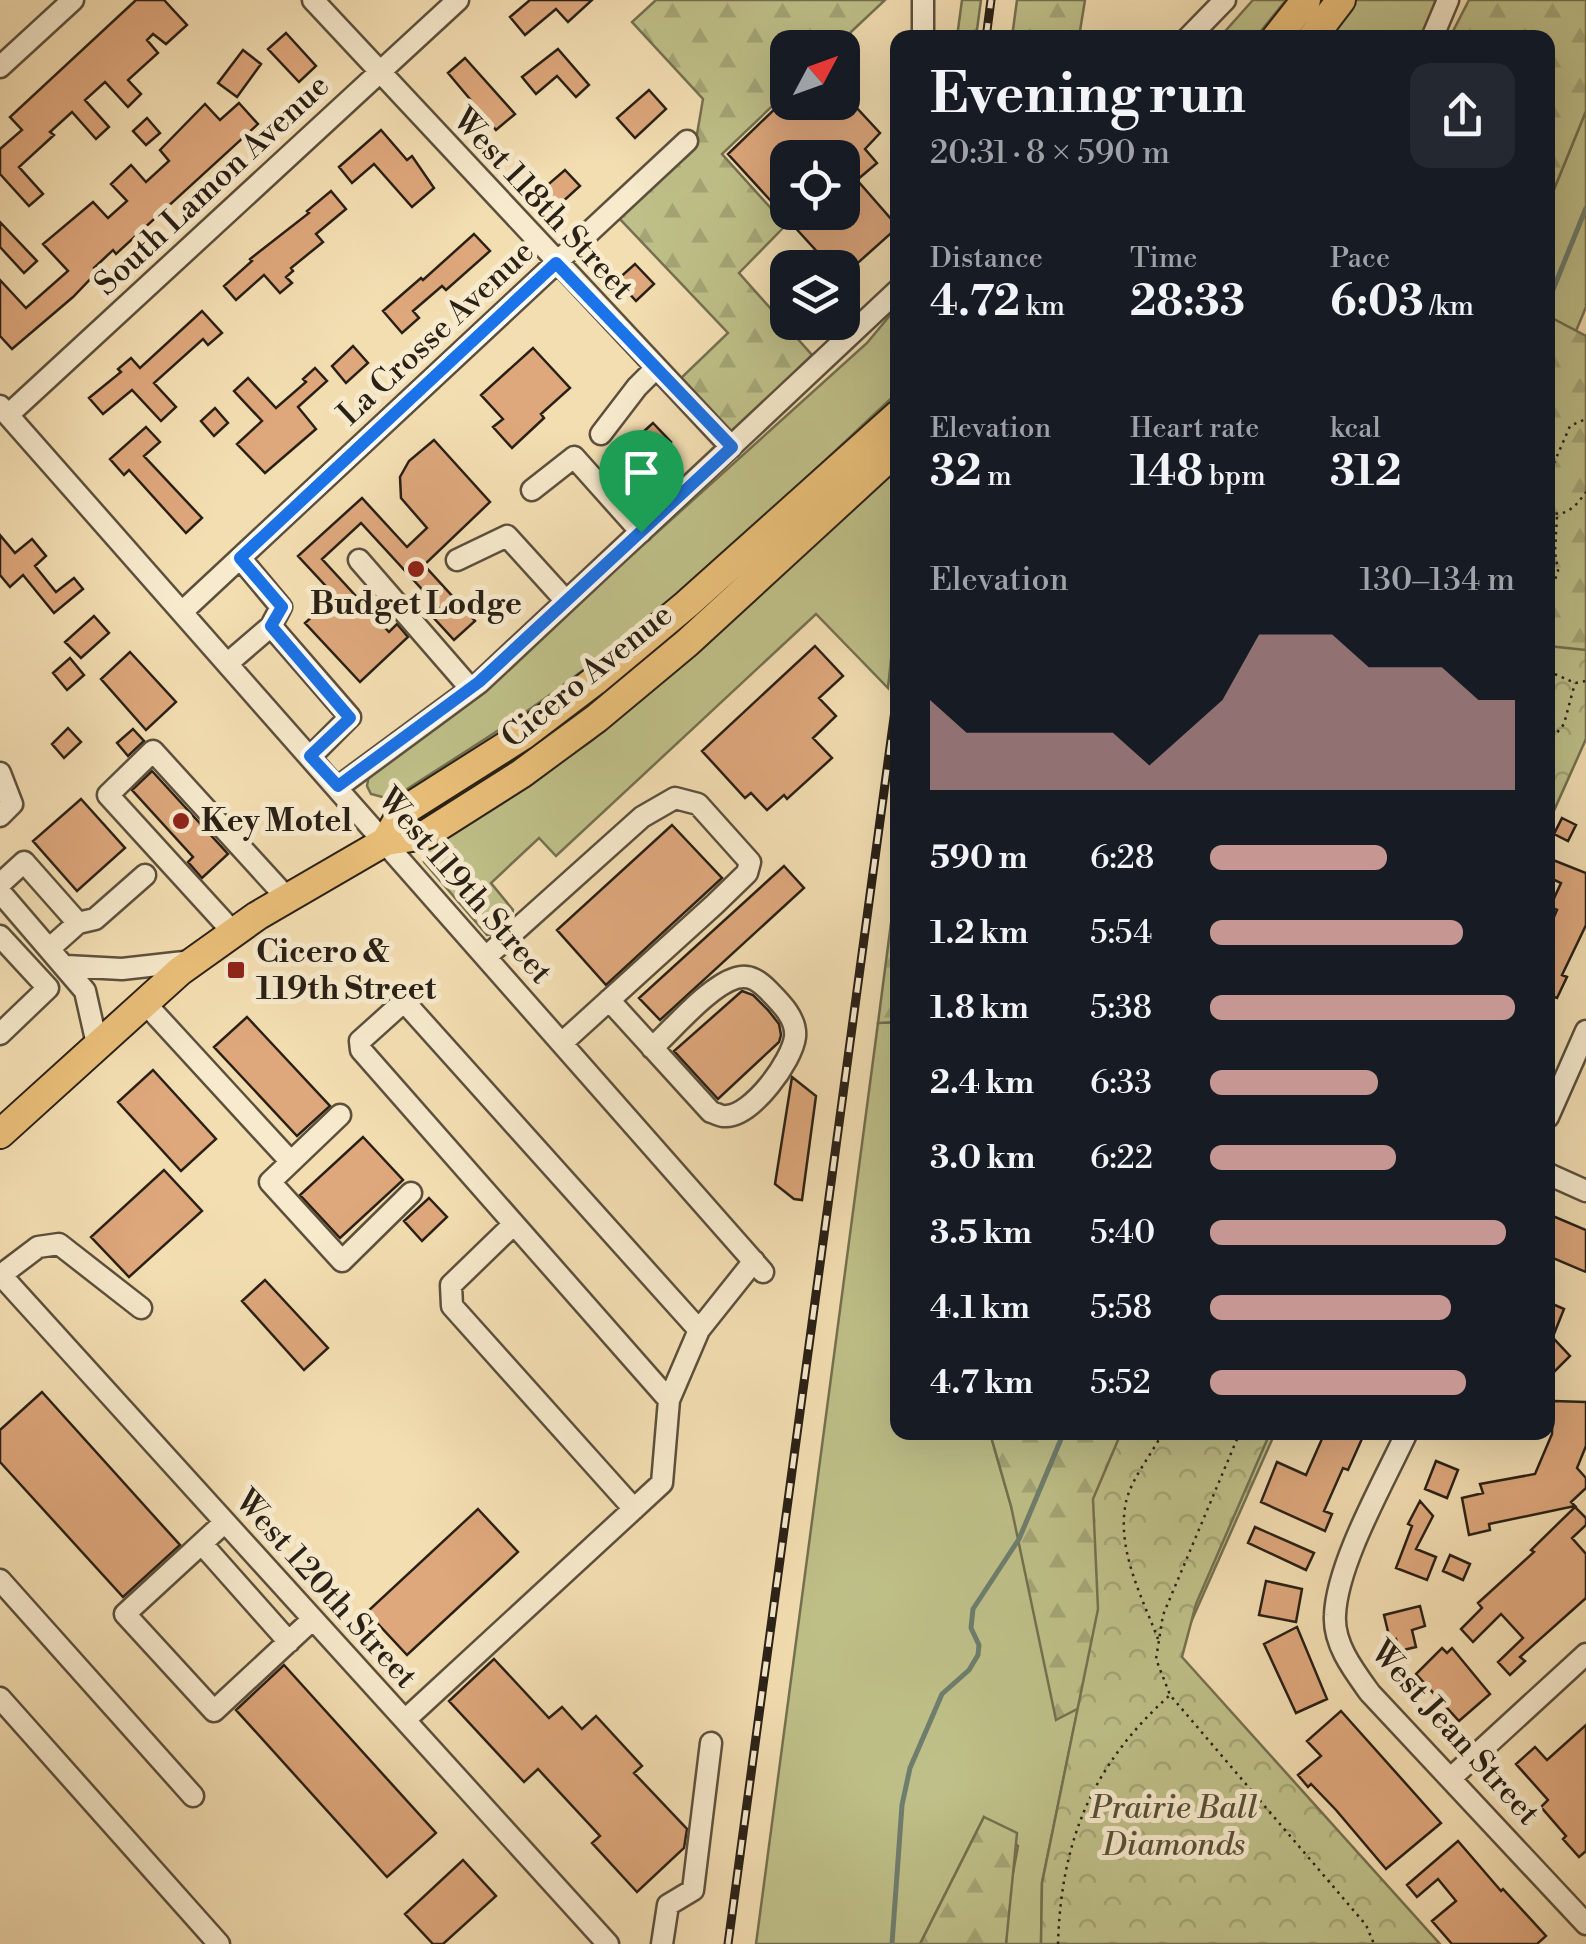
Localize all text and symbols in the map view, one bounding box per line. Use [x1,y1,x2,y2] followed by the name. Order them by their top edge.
[770,30,860,120] north arrow
[770,30,860,340] map controls
[930,61,1246,130] text: Evening run
[1410,63,1515,168] button: share
[86,66,338,304] street label: South Lamon Avenue
[443,99,642,308] street label: West 118th Street
[930,133,1170,173] text: 20:31 · 8 × 590 m
[770,140,860,230] button: locate
[330,232,542,434] street label: La Crosse Avenue
[930,241,1043,276] text: Distance
[1130,241,1197,276] text: Time
[1330,241,1390,276] text: Pace
[770,250,860,340] button: layers
[930,276,1020,329] text: 4.72
[1130,276,1245,329] text: 28:33
[1330,276,1424,329] text: 6:03
[1020,289,1065,324] text: km
[1424,289,1474,324] text: /km
[930,411,1051,446] text: Elevation
[1130,411,1259,446] text: Heart rate
[1330,411,1381,446] text: kcal
[599,430,684,533] pin
[614,445,669,500] icon: arrive
[930,446,982,499] text: 32
[1130,446,1203,499] text: 148
[1330,446,1402,499] text: 312
[982,459,1012,494] text: m
[1203,459,1266,494] text: bpm
[405,558,427,580] marker: Budget Lodge
[930,560,1069,600] text: Elevation
[1359,560,1515,600] text: 130–134 m
[310,584,522,624] place label: Budget Lodge
[493,595,681,757] street label: Cicero Avenue
[368,779,561,992] street label: West 119th Street
[201,801,353,841] place label: Key Motel
[170,810,192,832] marker: Key Motel
[930,838,1028,878] text: 590 m
[1090,838,1154,878] text: 6:28
[930,913,1028,953] text: 1.2 km
[1090,913,1152,953] text: 5:54
[256,932,437,1009] place label: Cicero & 119th Street
[225,959,247,981] marker: Cicero & 119th Street
[930,988,1029,1028] text: 1.8 km
[1090,988,1152,1028] text: 5:38
[930,1063,1034,1103] text: 2.4 km
[1090,1063,1152,1103] text: 6:33
[930,1138,1035,1178] text: 3.0 km
[1090,1138,1153,1178] text: 6:22
[930,1213,1032,1253] text: 3.5 km
[1090,1213,1155,1253] text: 5:40
[930,1288,1030,1328] text: 4.1 km
[1090,1288,1152,1328] text: 5:58
[930,1363,1033,1403] text: 4.7 km
[1090,1363,1151,1403] text: 5:52
[226,1481,426,1697] street label: West 120th Street
[1361,1632,1548,1833] street label: West Jean Street
[1090,1788,1258,1865] park label: Prairie Ball Diamonds

